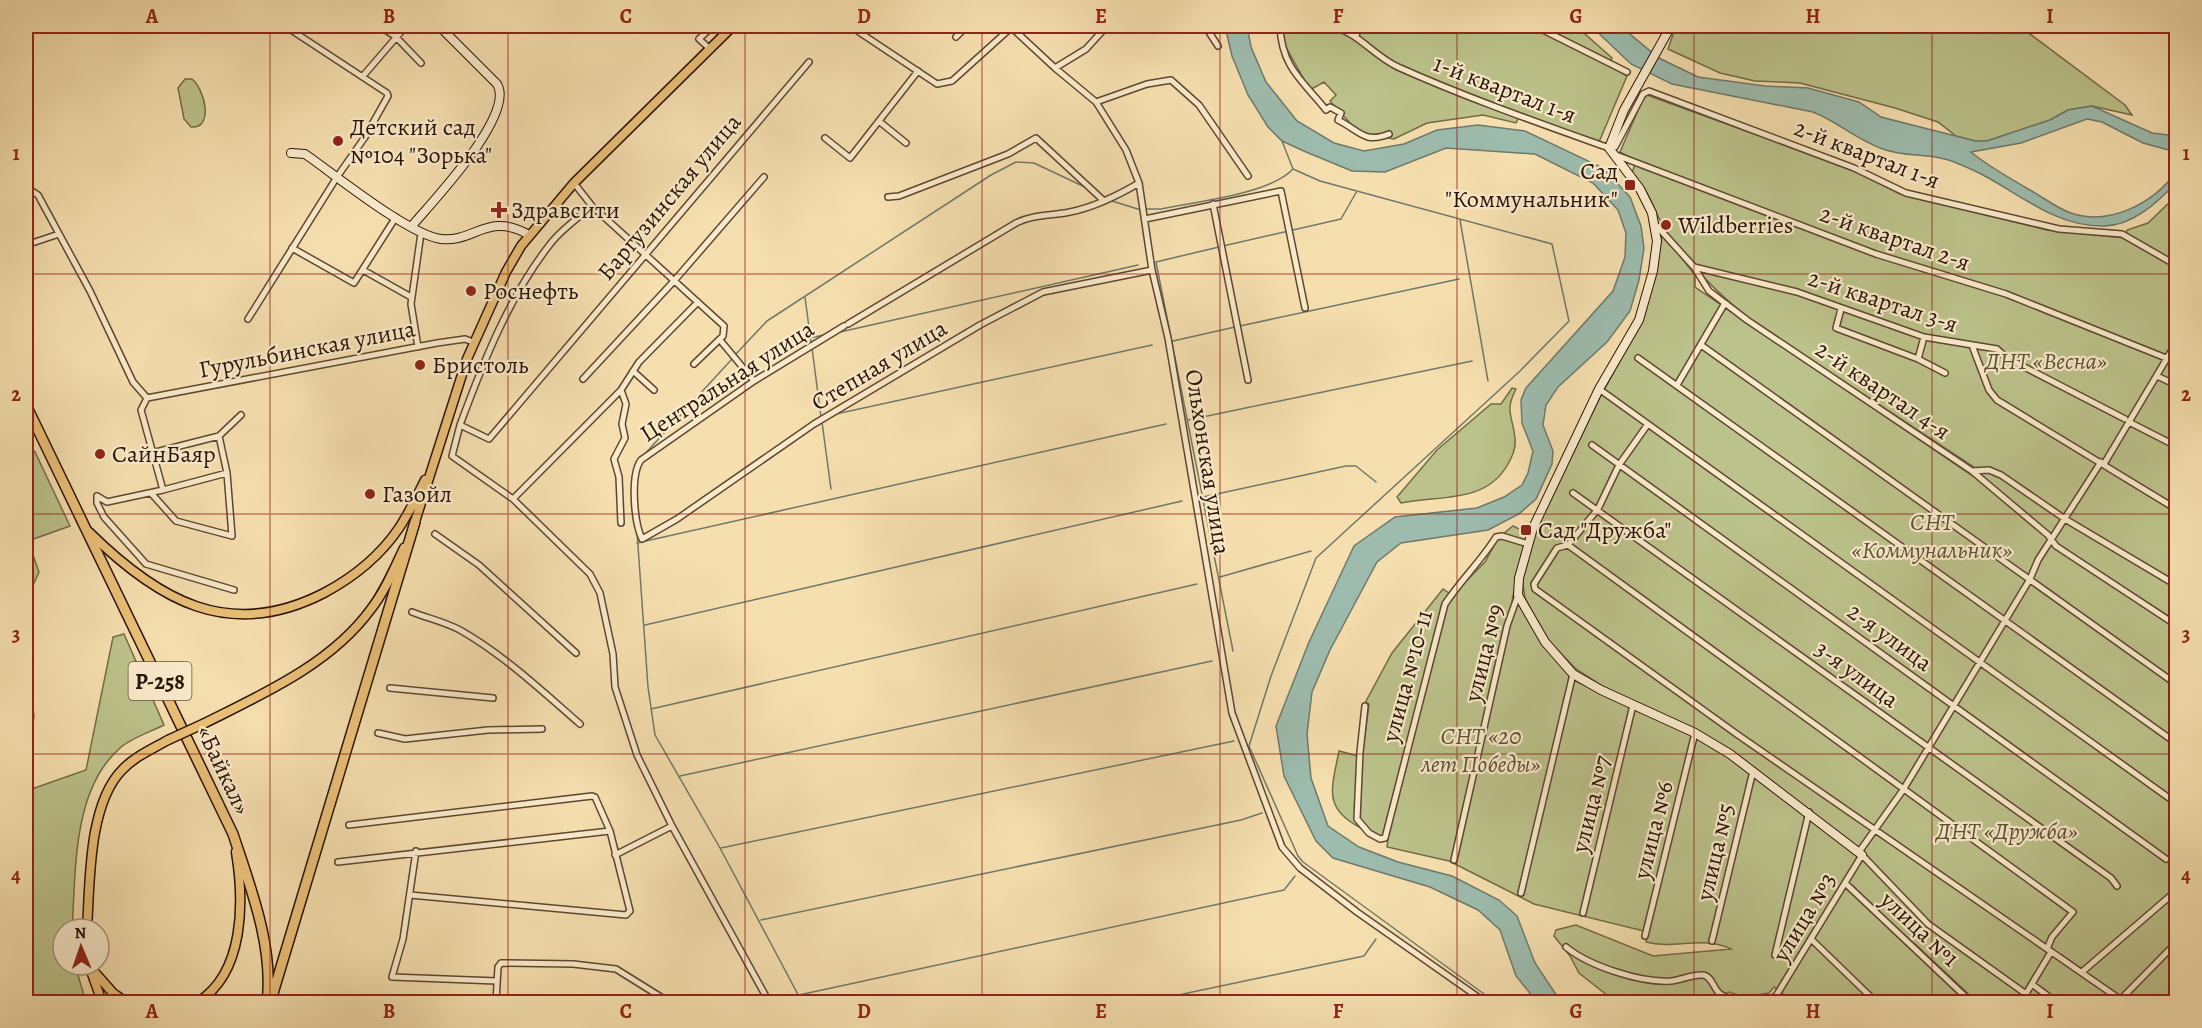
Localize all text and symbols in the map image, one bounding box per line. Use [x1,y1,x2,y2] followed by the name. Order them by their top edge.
[145,3,159,30] text: A
[383,3,395,30] text: B
[620,3,632,30] text: C
[857,3,871,30] text: D
[1095,3,1107,30] text: E
[1333,3,1344,30] text: F
[1569,3,1583,30] text: G
[1806,3,1821,30] text: H
[2046,3,2054,30] text: I
[1429,47,1581,131] street label: 1-й квартал 1-я
[590,107,748,287] street label: Баргузинская улица
[350,111,492,171] place label: Детский сад №104 "Зорька"
[1790,112,1944,196] street label: 2-й квартал 1-я
[331,134,345,148] marker: Детский сад №104 "Зорька"
[12,140,20,167] text: 1
[2182,140,2190,167] text: 1
[1445,155,1618,215] place label: Сад "Коммунальник"
[1623,178,1637,192] marker: Сад "Коммунальник"
[511,194,620,226] place label: Здравсити
[1816,197,1974,279] street label: 2-й квартал 2-я
[492,203,506,217] marker: Здравсити
[1677,209,1793,241] place label: Wildberries
[1659,218,1673,232] marker: Wildberries
[1804,262,1962,340] street label: 2-й квартал 3-я
[483,275,579,307] place label: Роснефть
[464,284,478,298] marker: Роснефть
[196,312,418,386] street label: Гурульбинская улица
[805,312,953,418] street label: Степная улица
[634,313,820,449] street label: Центральная улица
[1809,333,1957,447] street label: 2-й квартал 4-я
[1983,345,2107,377] park label: ДНТ «Весна»
[432,349,529,381] place label: Бристоль
[413,358,427,372] marker: Бристоль
[1178,367,1238,557] street label: Ольхонская улица
[11,381,21,408] text: 2
[2181,381,2191,408] text: 2
[112,438,216,470] place label: СайнБаяр
[93,447,107,461] marker: СайнБаяр
[382,478,452,510] place label: Газойл
[363,487,377,501] marker: Газойл
[1852,506,2012,566] park label: СНТ «Коммунальник»
[1538,514,1672,546] place label: Сад "Дружба"
[1519,523,1533,537] marker: Сад "Дружба"
[1841,595,1939,679] street label: 2-я улица
[1456,601,1512,706] street label: улица №9
[1374,606,1440,747] street label: улица №10-11
[12,621,20,648] text: 3
[2182,621,2190,648] text: 3
[1809,633,1905,715] street label: 3-я улица
[128,662,192,700] road number: Р-258
[189,720,259,820] street label: «Байкал»
[1421,720,1541,780] park label: СНТ «20 лет Победы»
[1563,751,1619,857] street label: улица №7
[1625,778,1681,883] street label: улица №6
[1688,800,1742,905] street label: улица №5
[1934,815,2078,847] park label: ДНТ «Дружба»
[11,862,21,889] text: 4
[2181,862,2191,889] text: 4
[1764,866,1843,968] street label: улица №3
[1873,884,1966,974] street label: улица №1
[51,917,111,977] north arrow
[74,922,87,944] text: N
[145,998,159,1025] text: A
[383,998,395,1025] text: B
[620,998,632,1025] text: C
[857,998,871,1025] text: D
[1095,998,1107,1025] text: E
[1333,998,1344,1025] text: F
[1569,998,1583,1025] text: G
[1806,998,1821,1025] text: H
[2046,998,2054,1025] text: I

